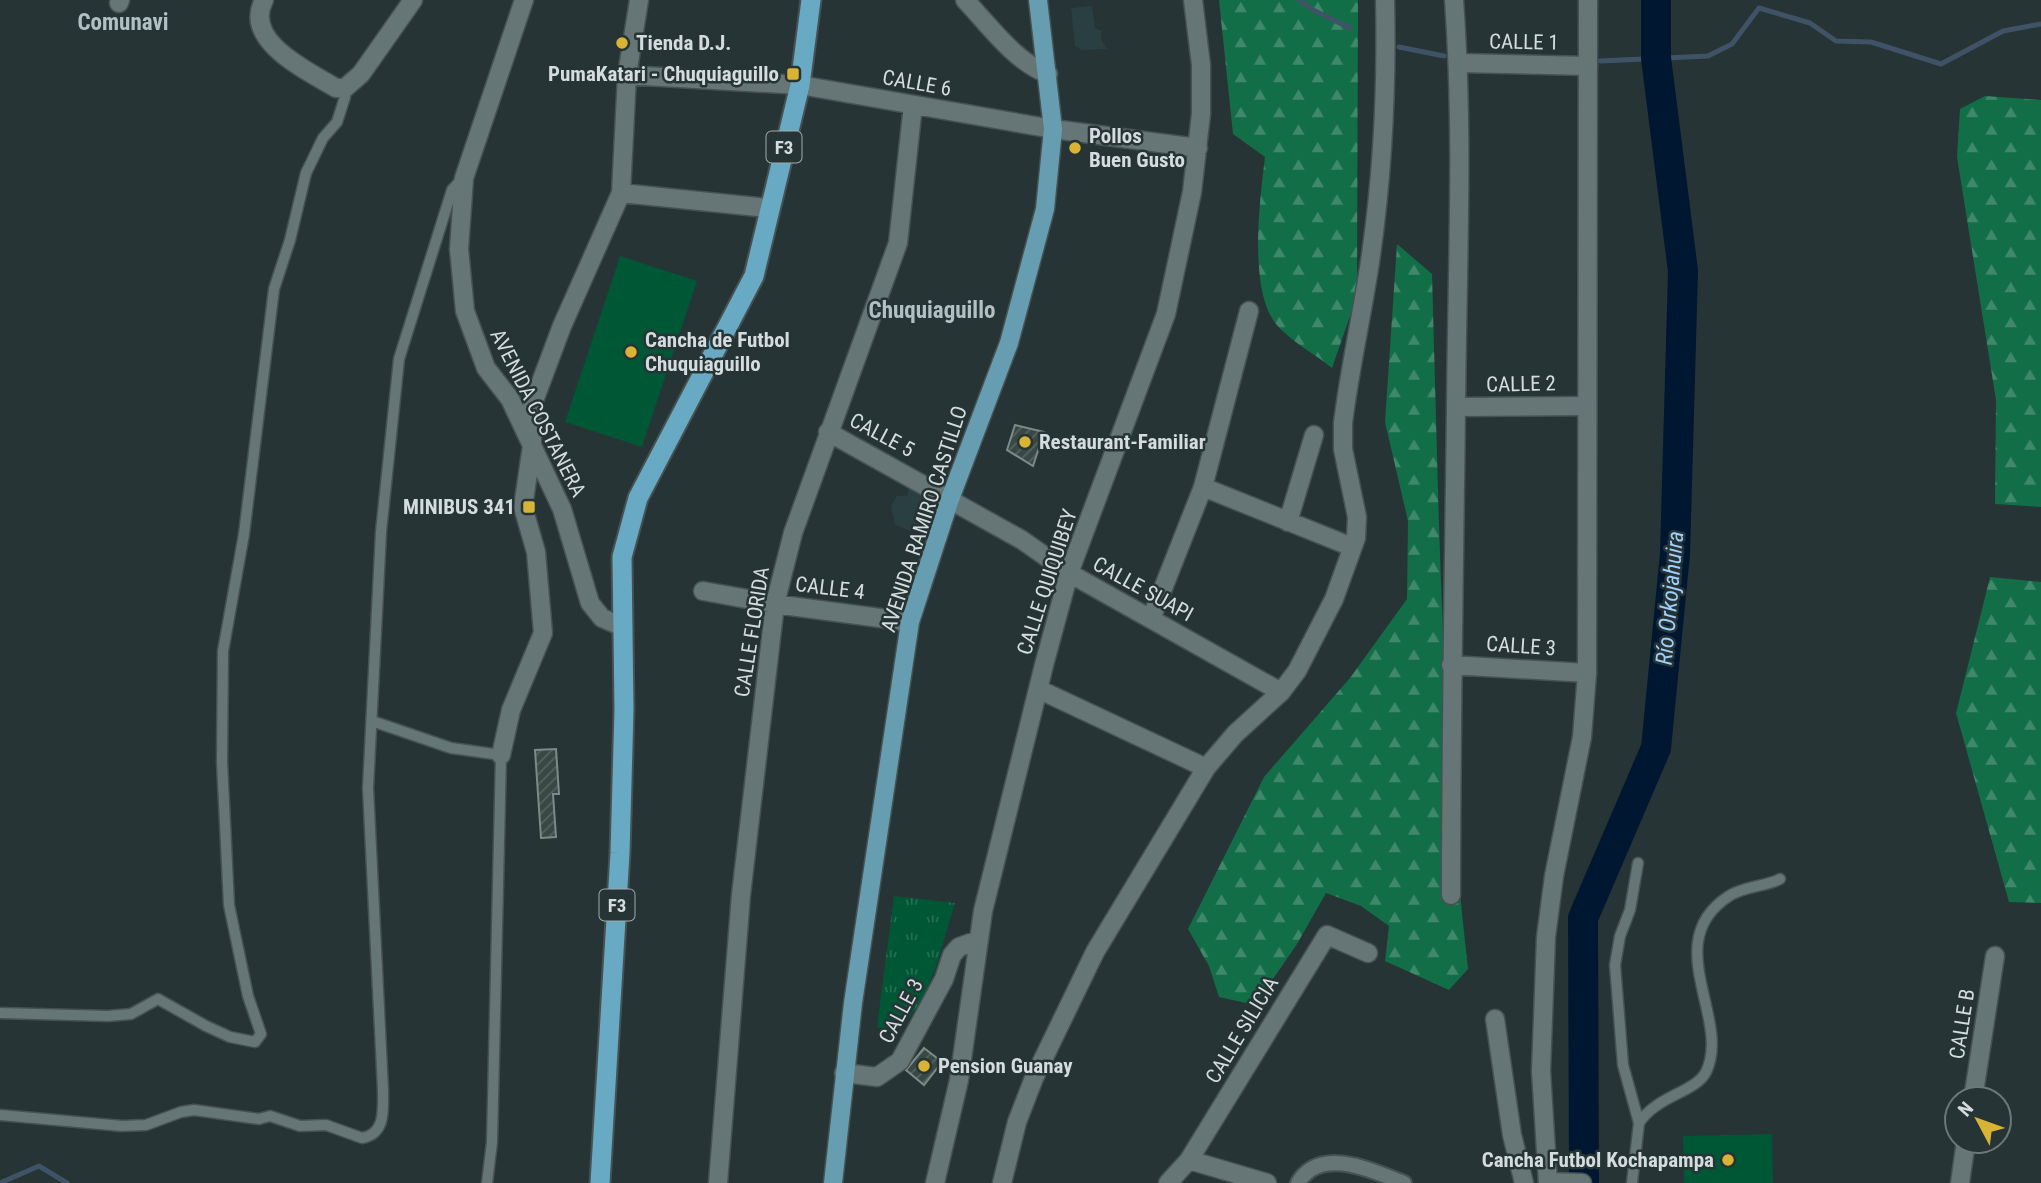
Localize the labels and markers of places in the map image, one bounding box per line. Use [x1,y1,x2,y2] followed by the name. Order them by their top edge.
[636,31,731,55] place label: Tienda D.J.
[614,35,630,51] marker: Tienda D.J.
[548,62,779,86] place label: PumaKatari - Chuquiaguillo
[785,66,801,82] marker: PumaKatari - Chuquiaguillo
[1089,124,1185,172] place label: Pollos Buen Gusto
[1067,140,1083,156] marker: Pollos Buen Gusto
[645,328,790,376] place label: Cancha de Futbol Chuquiaguillo
[623,344,639,360] marker: Cancha de Futbol Chuquiaguillo
[1039,430,1206,454] place label: Restaurant-Familiar
[1017,434,1033,450] marker: Restaurant-Familiar
[403,495,515,519] place label: MINIBUS 341
[521,499,537,515] marker: MINIBUS 341
[938,1054,1073,1078] place label: Pension Guanay
[916,1058,932,1074] marker: Pension Guanay
[1482,1148,1714,1172] place label: Cancha Futbol Kochapampa
[1720,1152,1736,1168] marker: Cancha Futbol Kochapampa

